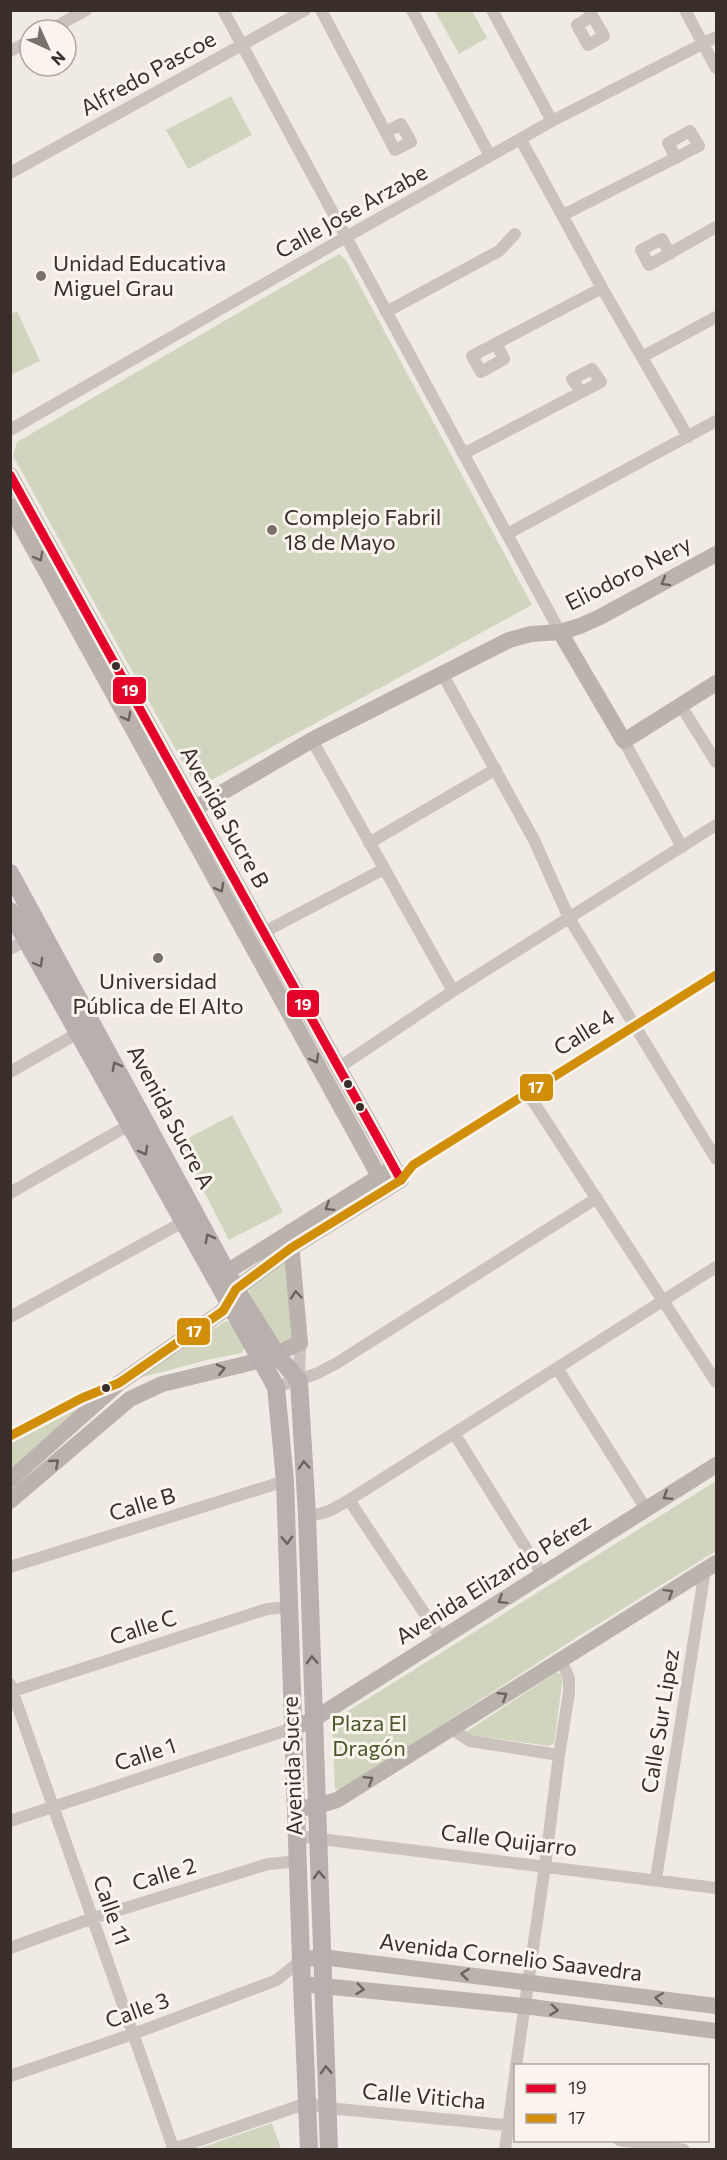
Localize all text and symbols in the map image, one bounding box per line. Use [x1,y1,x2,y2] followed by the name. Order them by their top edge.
[18,18,78,78] north arrow
[75,24,220,121] street label: Alfredo Pascoe
[48,48,70,70] text: N
[270,158,432,264] street label: Calle Jose Arzabe
[53,249,226,301] place label: Unidad Educativa Miguel Grau
[34,269,48,283] marker: Unidad Educativa Miguel Grau
[284,503,441,555] place label: Complejo Fabril 18 de Mayo
[265,523,279,537] marker: Complejo Fabril 18 de Mayo
[560,529,695,616] street label: Eliodoro Nery
[32,551,43,561] one-way arrow
[661,575,671,586] one-way arrow
[110,660,122,672] unlabelled marker
[112,676,147,705] line badge: 19
[121,680,139,699] text: 19
[120,711,131,721] one-way arrow
[175,741,276,892] street label: Avenida Sucre B
[213,882,225,892] one-way arrow
[151,951,165,965] marker: Universidad Pública de El Alto
[32,956,43,967] one-way arrow
[72,967,244,1019] place label: Universidad Pública de El Alto
[286,989,320,1018] line badge: 19
[294,994,312,1013] text: 19
[548,1002,619,1061] street label: Calle 4
[122,1040,221,1193] street label: Avenida Sucre A
[308,1053,319,1063] one-way arrow
[112,1062,123,1072] one-way arrow
[519,1073,554,1102] line badge: 17
[528,1077,544,1096] text: 17
[342,1078,354,1090] unlabelled marker
[354,1101,366,1113] unlabelled marker
[137,1145,148,1156] one-way arrow
[325,1200,336,1211] one-way arrow
[205,1233,216,1244] one-way arrow
[290,1291,303,1300] one-way arrow
[176,1317,211,1346] line badge: 17
[186,1321,202,1340] text: 17
[216,1364,226,1377] one-way arrow
[100,1382,112,1394] unlabelled marker
[48,1459,59,1470] one-way arrow
[298,1461,311,1470] one-way arrow
[105,1481,178,1526] street label: Calle B
[663,1488,673,1500] one-way arrow
[390,1508,595,1650] street label: Avenida Elizardo Pérez
[281,1535,293,1544] one-way arrow
[663,1588,673,1600] one-way arrow
[498,1592,508,1604] one-way arrow
[106,1603,180,1650] street label: Calle C
[635,1647,684,1795] street label: Calle Sur Lipez
[306,1656,318,1665] one-way arrow
[497,1691,507,1703] one-way arrow
[276,1696,307,1836] street label: Avenida Sucre
[331,1709,407,1761] park label: Plaza El Dragón
[111,1731,179,1776] street label: Calle 1
[363,1776,373,1788] one-way arrow
[439,1818,579,1861] street label: Calle Quijarro
[128,1851,199,1896] street label: Calle 2
[88,1871,137,1948] street label: Calle 11
[313,1871,326,1880] one-way arrow
[378,1927,644,1986] street label: Avenida Cornelio Saavedra
[460,1968,470,1980] one-way arrow
[356,1982,365,1995] one-way arrow
[101,1986,173,2034] street label: Calle 3
[654,1993,663,2005] one-way arrow
[549,2003,559,2015] one-way arrow
[514,2064,709,2142] legend
[320,2066,333,2075] one-way arrow
[568,2076,587,2098] text: 19
[361,2077,487,2114] street label: Calle Viticha
[568,2106,585,2128] text: 17

